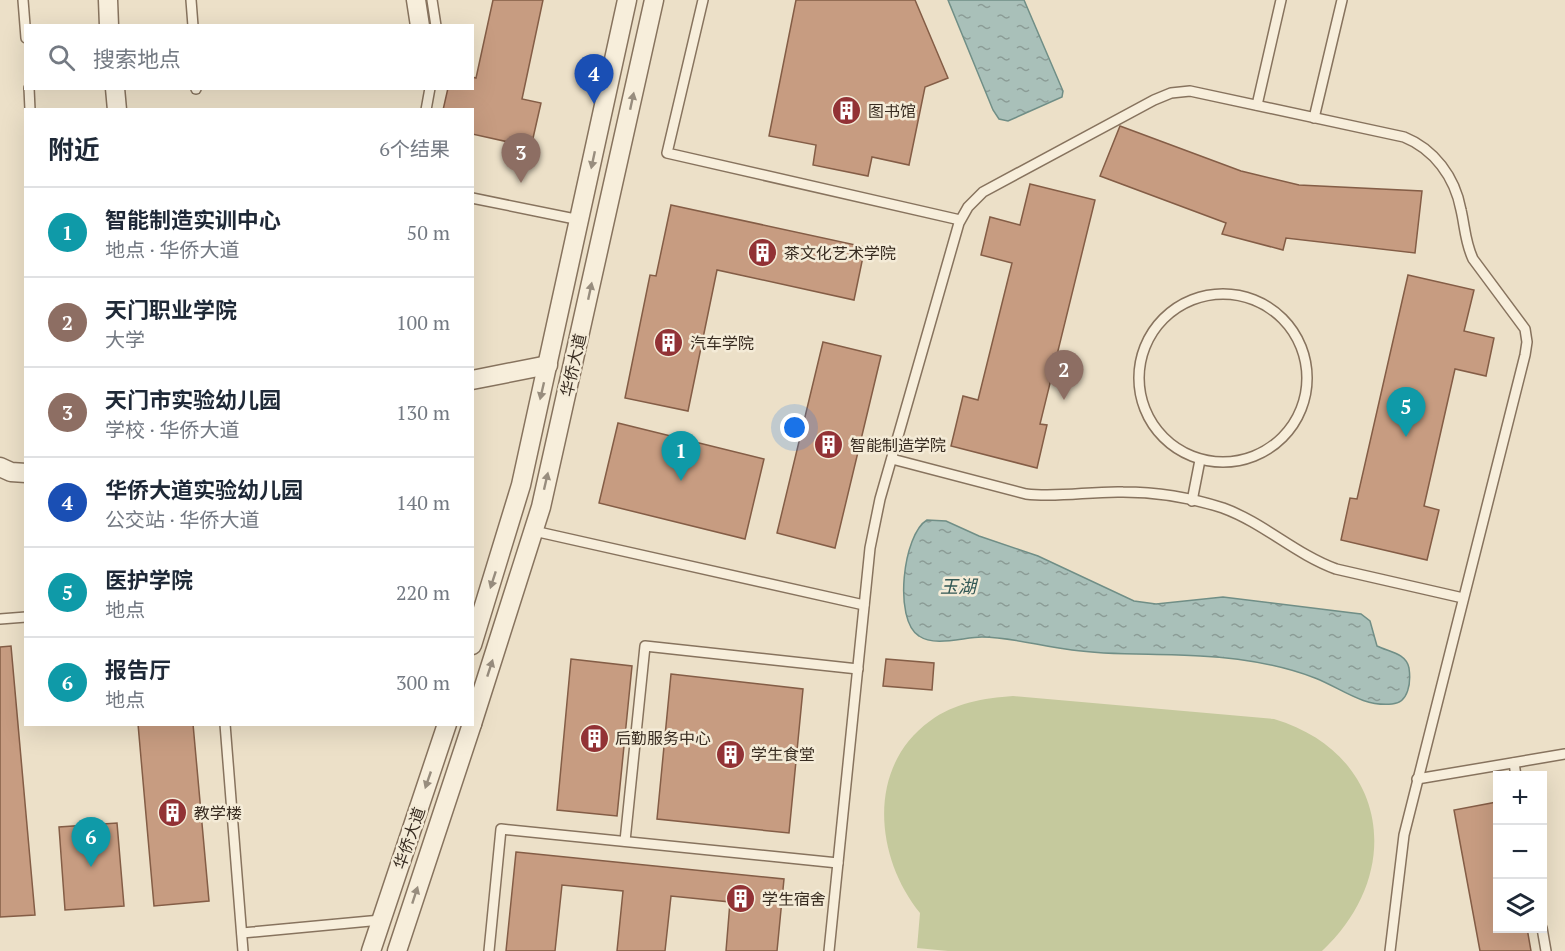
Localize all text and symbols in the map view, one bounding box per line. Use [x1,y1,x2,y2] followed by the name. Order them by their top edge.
[24,24,474,90] search box
[45,41,78,74] icon: search
[93,44,181,73] text: 搜索地点
[574,54,614,104] pin: 4
[627,92,637,110] one-way arrow
[831,95,863,127] building icon: 图书馆
[868,100,916,122] place label: 图书馆
[48,132,100,166] text: 附近
[502,134,540,183] pin: 3
[379,135,450,162] text: 6个结果
[587,151,597,169] one-way arrow
[105,205,281,234] text: 智能制造实训中心
[62,219,73,246] text: 1
[407,219,450,246] text: 50 m
[105,236,240,263] text: 地点 · 华侨大道
[747,237,779,269] building icon: 茶文化艺术学院
[784,242,896,264] place label: 茶文化艺术学院
[585,282,595,300] one-way arrow
[105,295,237,324] text: 天门职业学院
[62,309,73,336] text: 2
[396,309,450,336] text: 100 m
[105,326,145,353] text: 大学
[653,327,685,359] building icon: 汽车学院
[555,331,591,399] street label: 华侨大道
[690,332,754,354] place label: 汽车学院
[1044,350,1084,400] pin: 2
[537,382,547,401] one-way arrow
[105,385,281,414] text: 天门市实验幼儿园
[1386,388,1426,437] pin: 5
[62,399,73,426] text: 3
[396,399,450,426] text: 130 m
[780,413,809,442] your location
[105,416,240,443] text: 学校 · 华侨大道
[813,429,845,461] building icon: 智能制造学院
[662,432,700,481] pin: 1
[850,434,946,456] place label: 智能制造学院
[542,472,552,491] one-way arrow
[105,475,303,504] text: 华侨大道实验幼儿园
[62,489,73,516] text: 4
[396,489,450,516] text: 140 m
[105,506,260,533] text: 公交站 · 华侨大道
[105,565,193,594] text: 医护学院
[488,571,497,589] one-way arrow
[940,574,979,598] water label: 玉湖
[62,579,73,606] text: 5
[396,579,450,606] text: 220 m
[105,596,145,623] text: 地点
[105,655,171,684] text: 报告厅
[486,659,496,677] one-way arrow
[62,669,73,696] text: 6
[396,669,450,696] text: 300 m
[105,686,145,713] text: 地点
[578,722,610,754] building icon: 后勤服务中心
[615,727,711,749] place label: 后勤服务中心
[714,738,746,770] building icon: 学生食堂
[751,743,815,765] place label: 学生食堂
[423,771,433,789] one-way arrow
[1493,771,1547,933] map controls
[1493,771,1547,825] button: +
[157,797,189,829] building icon: 教学楼
[194,802,242,824] place label: 教学楼
[388,804,430,872] street label: 华侨大道
[72,818,110,867] pin: 6
[1493,825,1547,879] button: −
[1493,879,1547,933] button: layers
[725,883,757,915] building icon: 学生宿舍
[411,886,420,904] one-way arrow
[762,888,826,910] place label: 学生宿舍

